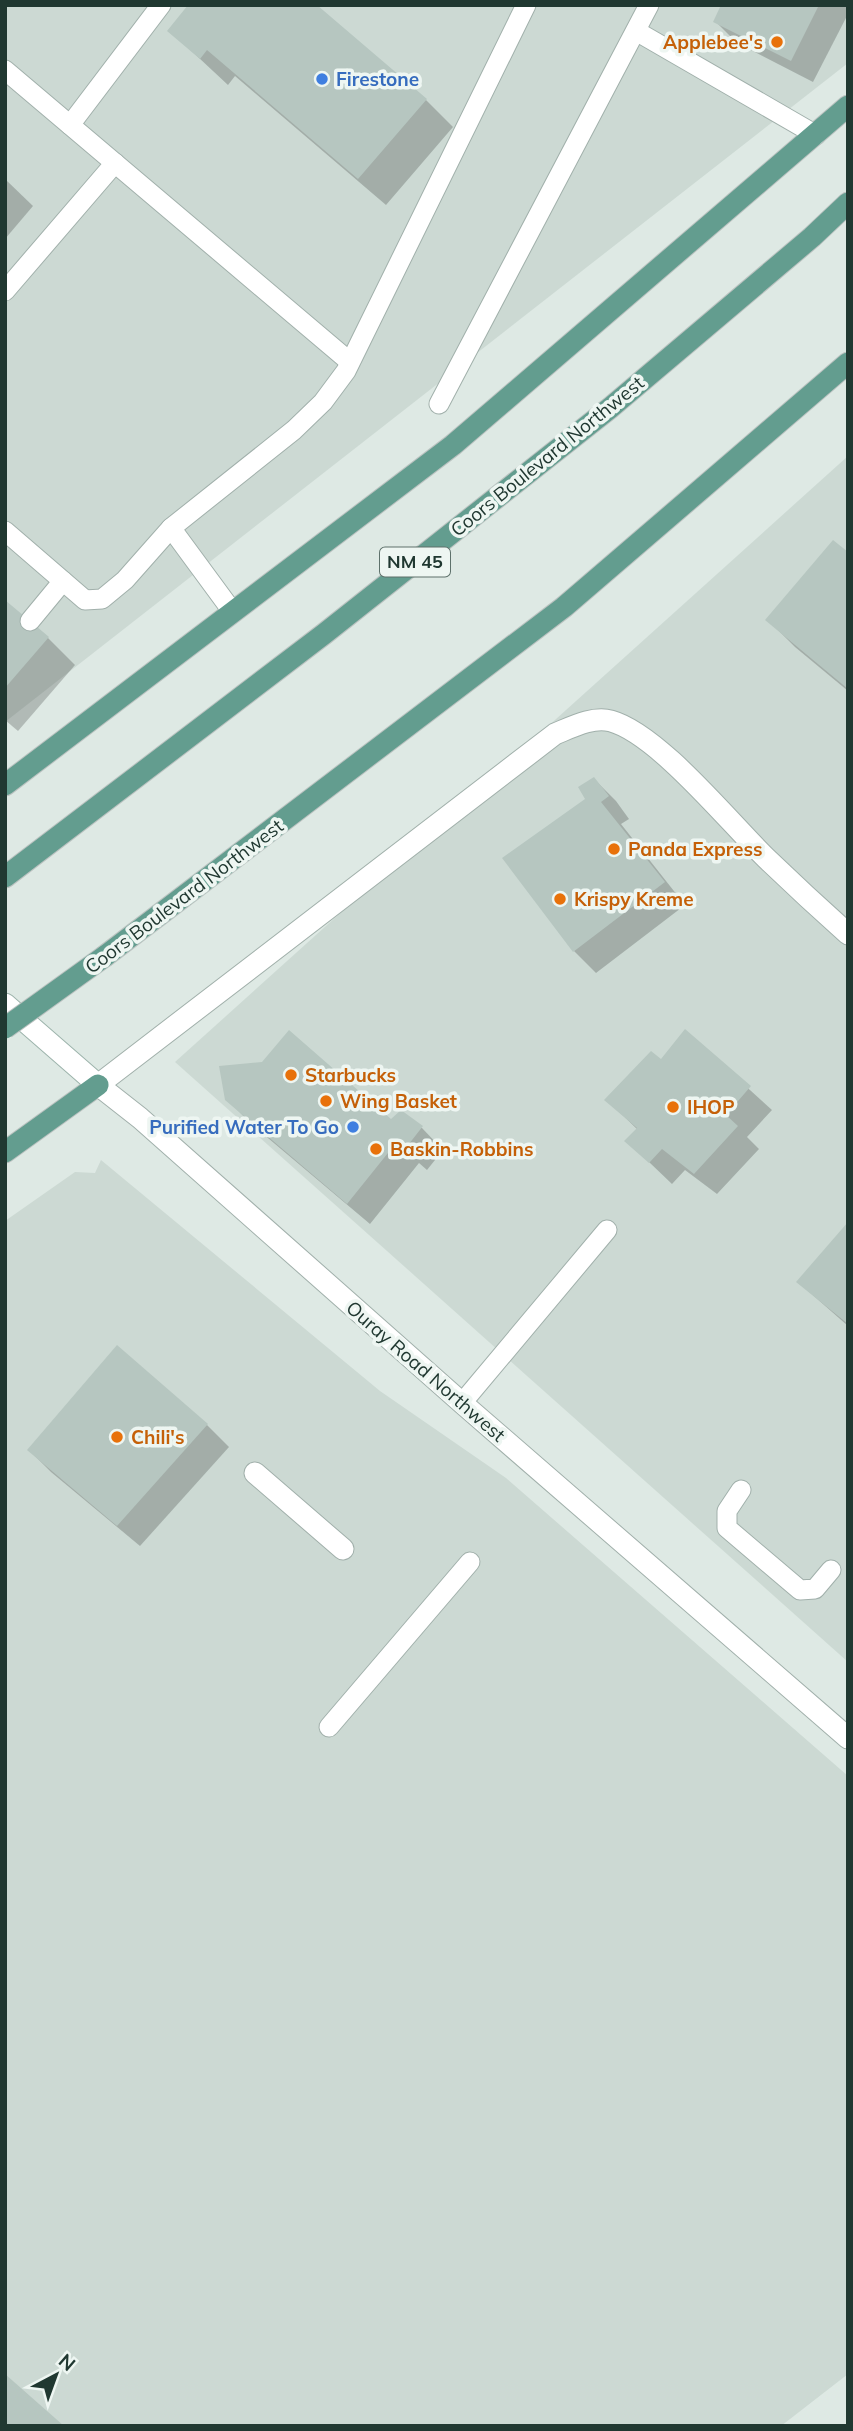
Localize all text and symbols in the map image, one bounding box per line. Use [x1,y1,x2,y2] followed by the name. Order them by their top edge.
[663,30,763,54] place label: Applebee's
[769,34,785,50] marker: Applebee's
[336,67,419,91] place label: Firestone
[314,71,330,87] marker: Firestone
[445,370,649,541] street label: Coors Boulevard Northwest
[380,548,450,576] road number: NM 45
[80,813,288,978] street label: Coors Boulevard Northwest
[628,837,763,861] place label: Panda Express
[606,841,622,857] marker: Panda Express
[574,887,694,911] place label: Krispy Kreme
[552,891,568,907] marker: Krispy Kreme
[305,1063,396,1087] place label: Starbucks
[283,1067,299,1083] marker: Starbucks
[340,1089,457,1113] place label: Wing Basket
[318,1093,334,1109] marker: Wing Basket
[687,1095,735,1119] place label: IHOP
[665,1099,681,1115] marker: IHOP
[149,1115,339,1139] place label: Purified Water To Go
[345,1119,361,1135] marker: Purified Water To Go
[390,1137,533,1161] place label: Baskin-Robbins
[368,1141,384,1157] marker: Baskin-Robbins
[341,1295,511,1447] street label: Ouray Road Northwest
[131,1425,185,1449] place label: Chili's
[109,1429,125,1445] marker: Chili's
[21,2340,91,2410] north arrow
[54,2348,80,2376] text: N

